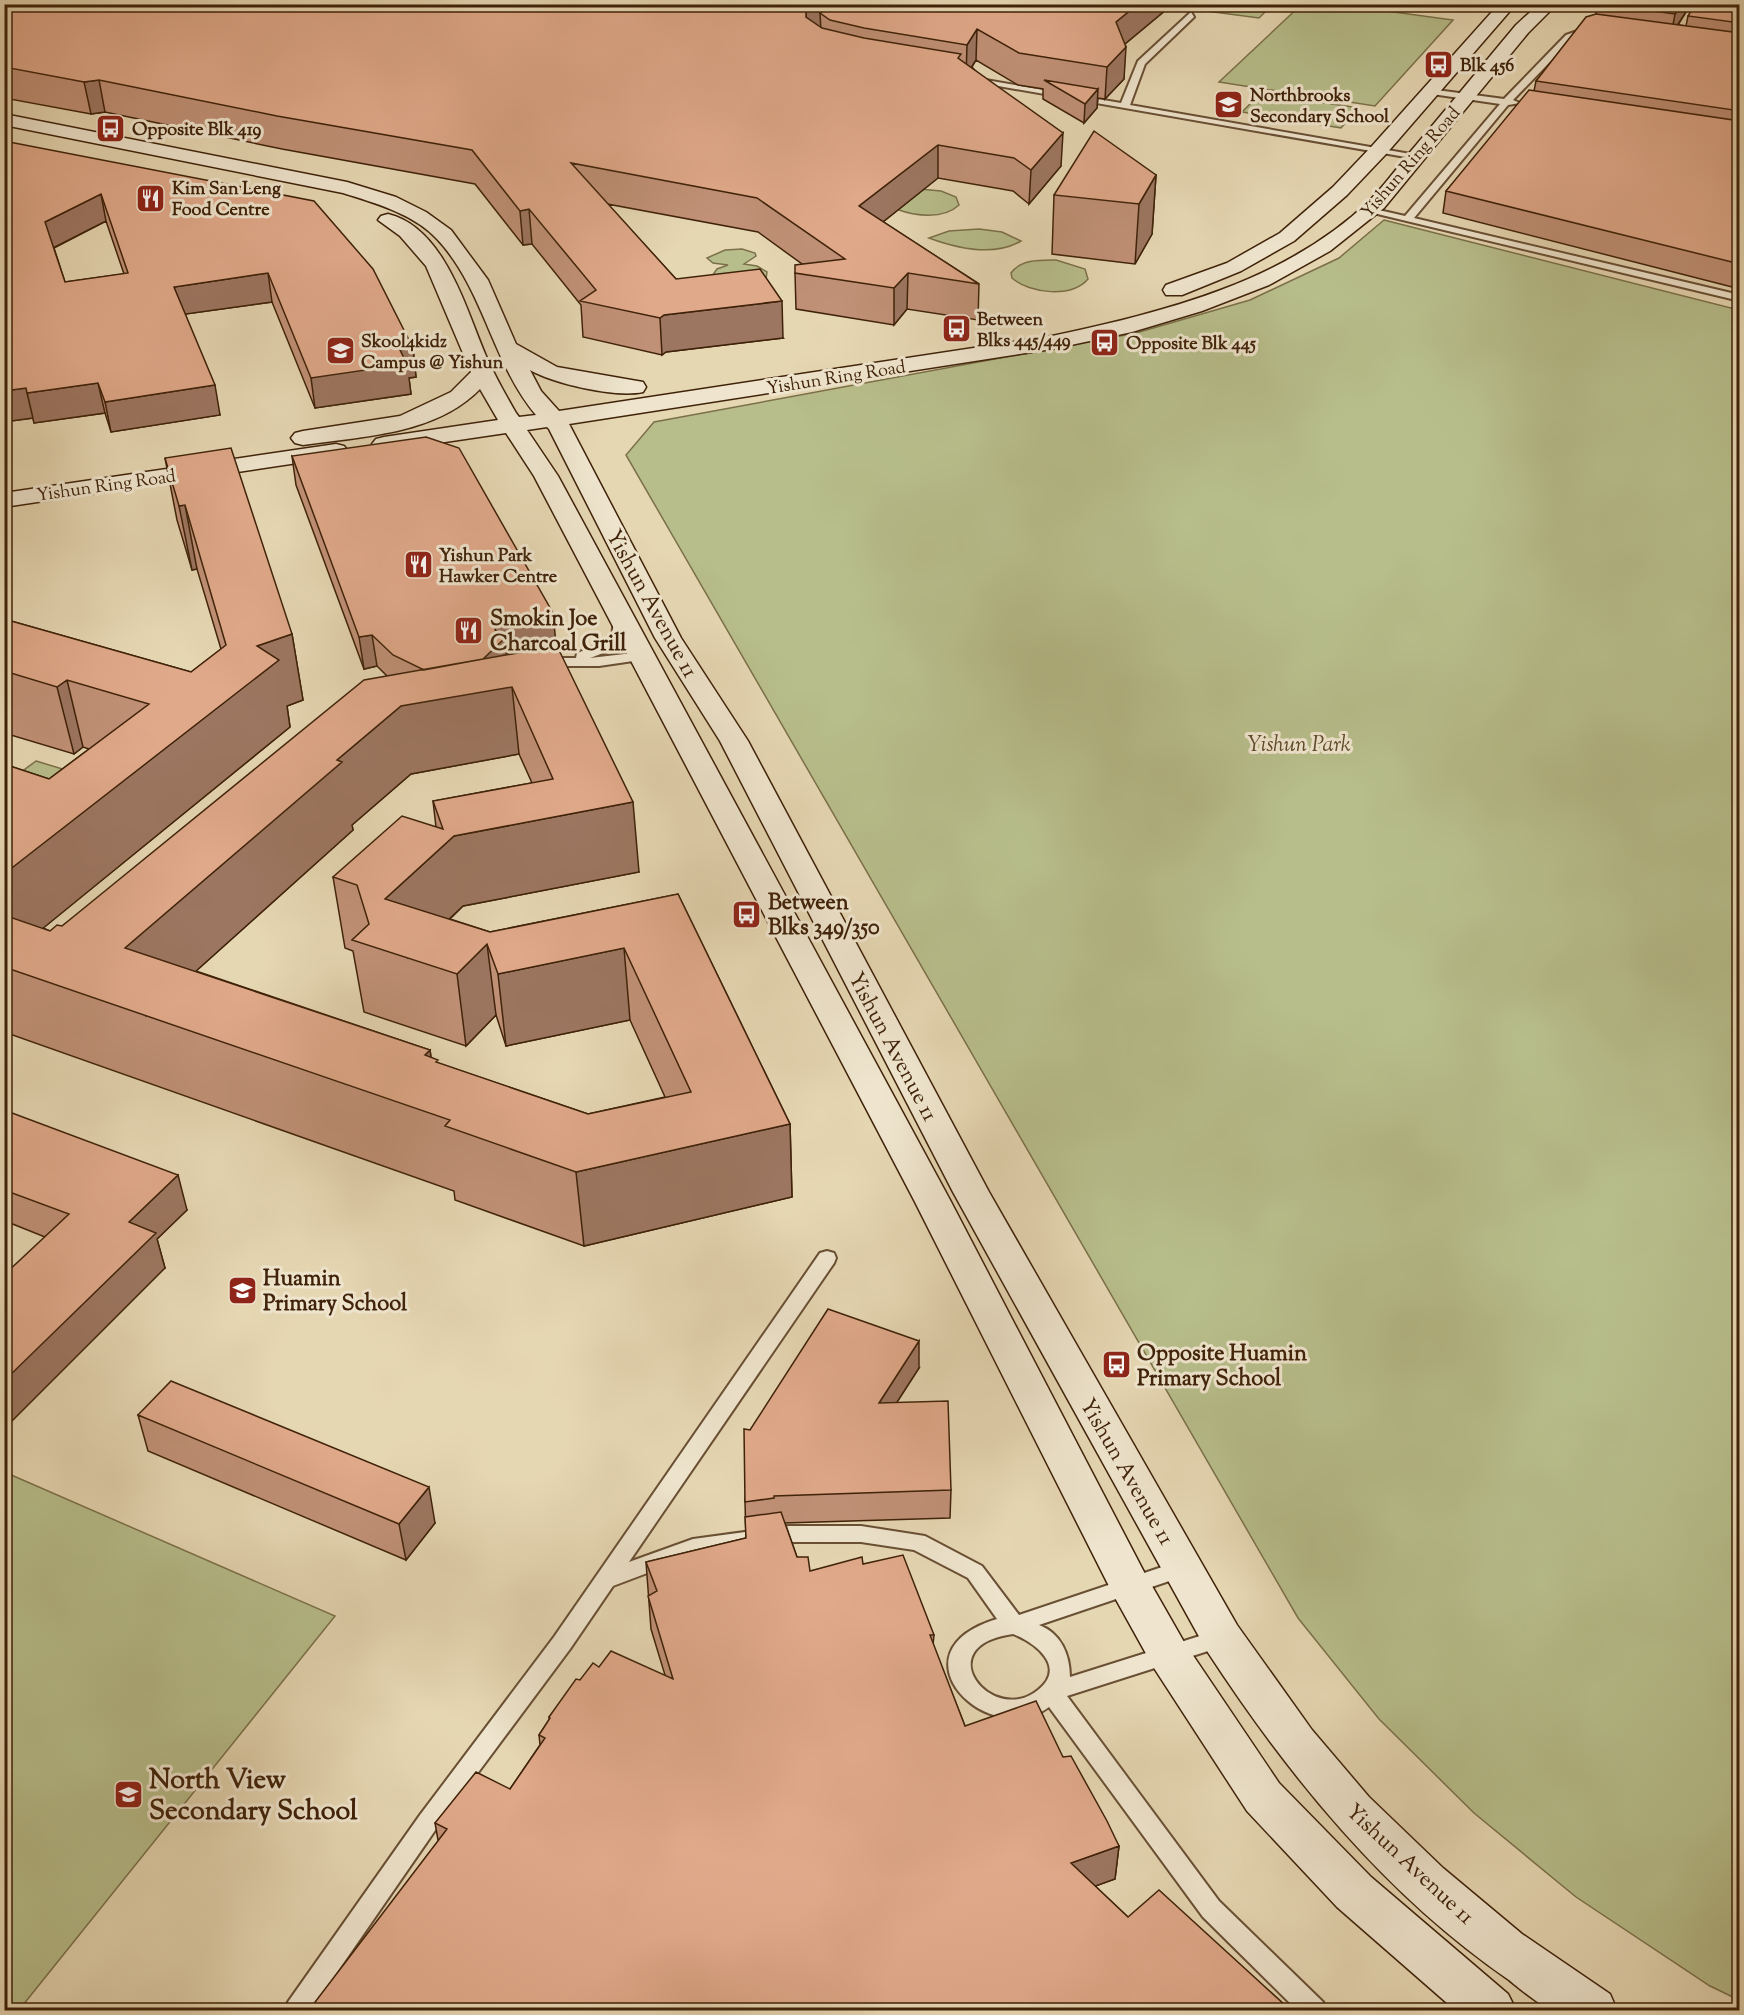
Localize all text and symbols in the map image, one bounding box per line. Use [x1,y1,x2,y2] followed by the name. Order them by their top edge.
[1423,49,1455,81] bus stop icon: Blk 456
[1460,54,1514,80] place label: Blk 456
[1250,84,1390,131] place label: Northbrooks Secondary School
[1213,89,1245,121] school or university icon: Northbrooks Secondary School
[1356,102,1467,225] street label: Yishun Ring Road
[95,113,127,145] bus stop icon: Opposite Blk 419
[132,118,262,144] place label: Opposite Blk 419
[172,177,281,224] place label: Kim San Leng Food Centre
[135,182,167,214] restaurant icon: Kim San Leng Food Centre
[977,308,1071,355] place label: Between Blks 445/449
[940,313,972,345] bus stop icon: Between Blks 445/449
[1089,327,1121,359] bus stop icon: Opposite Blk 445
[361,330,504,377] place label: Skool4kidz Campus @ Yishun
[1126,332,1257,358] place label: Opposite Blk 445
[324,335,356,367] school or university icon: Skool4kidz Campus @ Yishun
[765,355,908,403] street label: Yishun Ring Road
[35,464,178,510] street label: Yishun Ring Road
[596,524,705,685] street label: Yishun Avenue 11
[439,544,558,591] place label: Yishun Park Hawker Centre
[402,549,434,581] restaurant icon: Yishun Park Hawker Centre
[490,604,627,661] place label: Smokin Joe Charcoal Grill
[453,614,485,646] restaurant icon: Smokin Joe Charcoal Grill
[1247,730,1351,762] park label: Yishun Park
[768,888,880,945] place label: Between Blks 349/350
[731,898,763,930] bus stop icon: Between Blks 349/350
[838,967,945,1128] street label: Yishun Avenue 11
[263,1264,408,1321] place label: Huamin Primary School
[226,1274,258,1306] school or university icon: Huamin Primary School
[1137,1339,1307,1396] place label: Opposite Huamin Primary School
[1100,1349,1132,1381] bus stop icon: Opposite Huamin Primary School
[1070,1393,1181,1553] street label: Yishun Avenue 11
[149,1762,358,1832] place label: North View Secondary School
[112,1779,144,1811] school or university icon: North View Secondary School
[1338,1797,1481,1934] street label: Yishun Avenue 11

